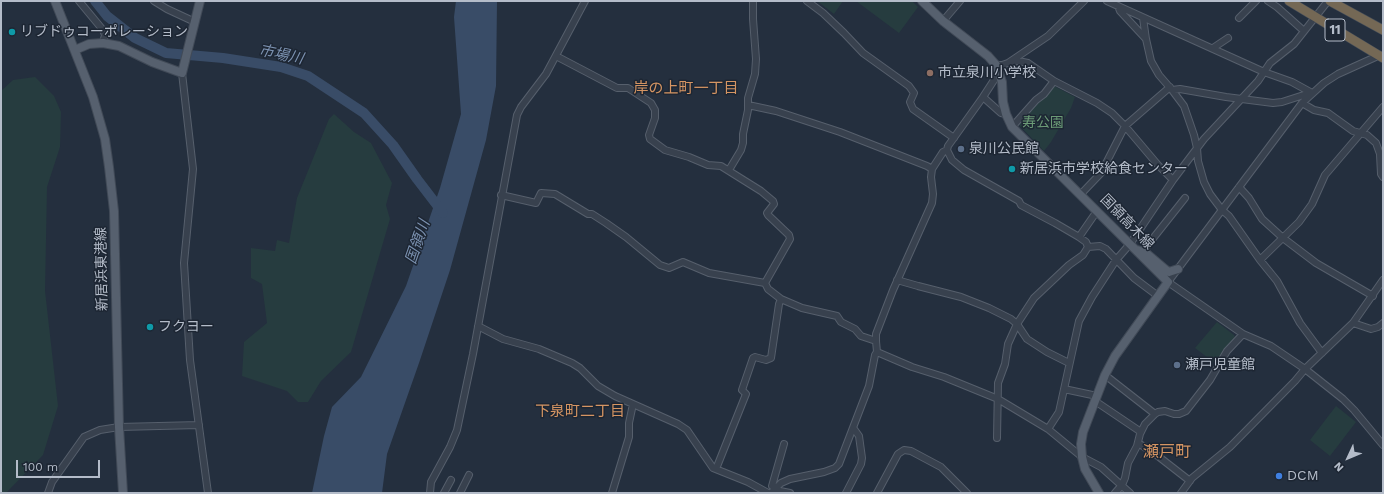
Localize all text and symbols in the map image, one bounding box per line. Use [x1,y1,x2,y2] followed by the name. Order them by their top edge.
[1325,19,1345,41] road number: 11
[20,24,188,40] place label: リブドゥコーポレーション
[7,27,17,37] marker: リブドゥコーポレーション
[257,42,305,68] water label: 市場川
[938,65,1036,81] place label: 市立泉川小学校
[925,68,935,78] marker: 市立泉川小学校
[634,80,738,98] district label: 岸の上町一丁目
[1022,115,1064,131] park label: 寿公園
[969,141,1039,157] place label: 泉川公民館
[956,144,966,154] marker: 泉川公民館
[1020,161,1188,177] place label: 新居浜市学校給食センター
[1007,164,1017,174] marker: 新居浜市学校給食センター
[1097,191,1157,253] street label: 国領高木線
[402,218,434,266] water label: 国領川
[93,227,111,311] street label: 新居浜東港線
[158,319,214,335] place label: フクヨー
[145,322,155,332] marker: フクヨー
[1185,357,1255,373] place label: 瀬戸児童館
[1172,360,1182,370] marker: 瀬戸児童館
[535,403,625,421] district label: 下泉町二丁目
[1328,438,1368,478] north arrow
[1143,442,1191,462] district label: 瀬戸町
[18,452,102,478] scale bar
[1331,459,1347,474] text: N
[23,460,58,474] text: 100 m
[1287,468,1319,484] place label: DCM
[1274,471,1284,481] marker: DCM

